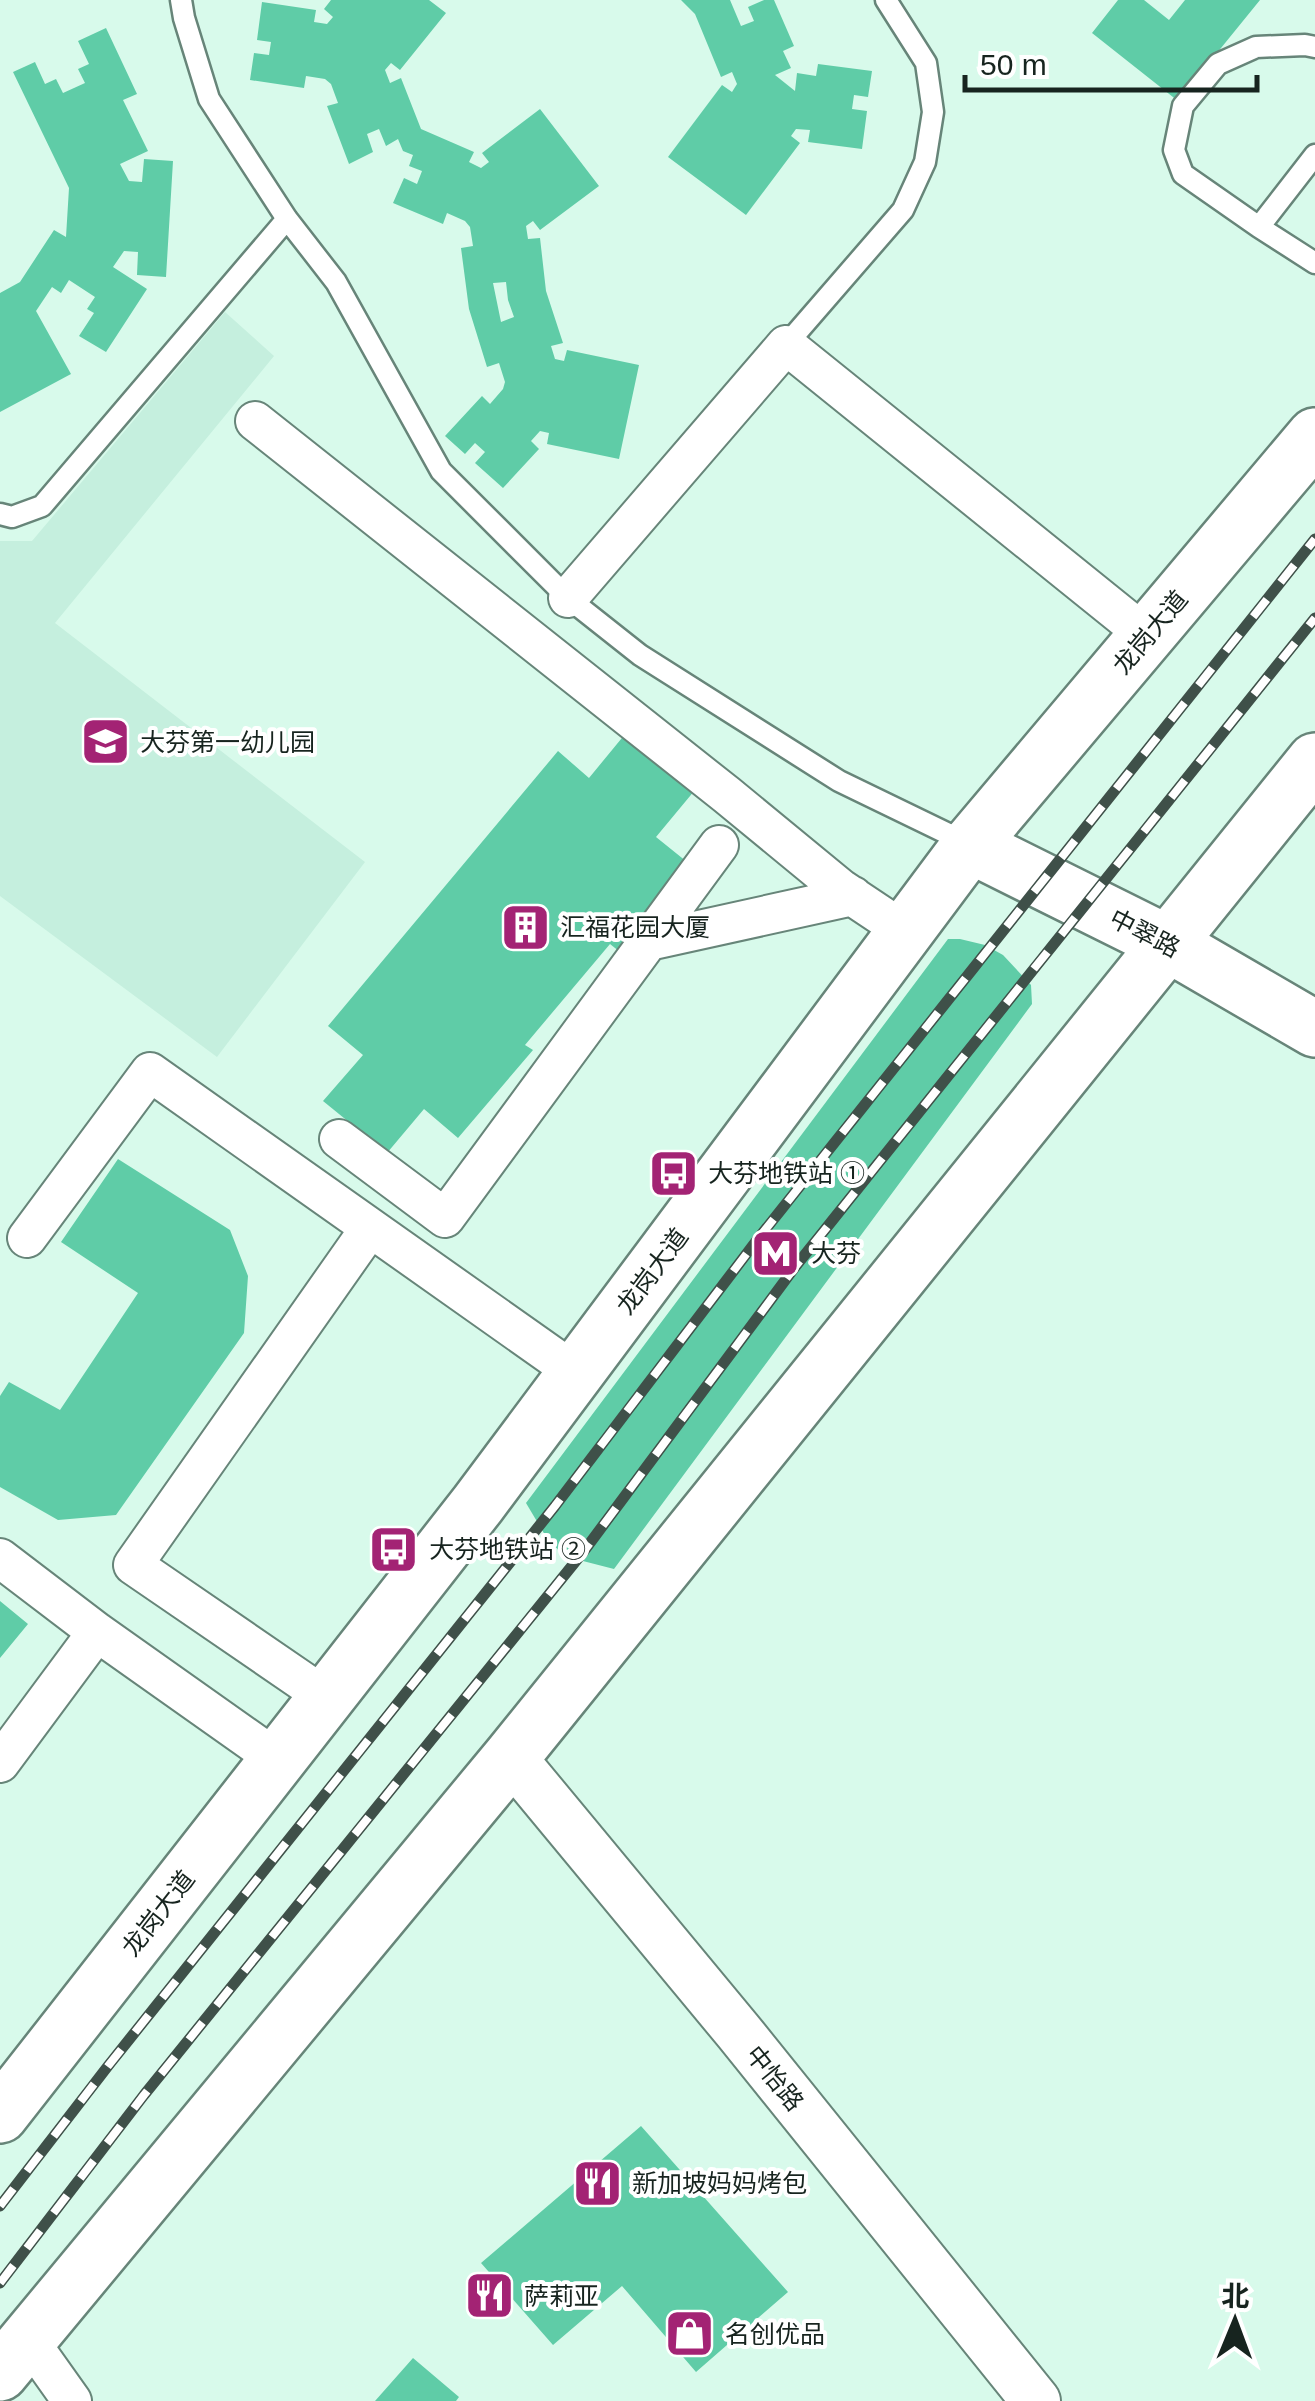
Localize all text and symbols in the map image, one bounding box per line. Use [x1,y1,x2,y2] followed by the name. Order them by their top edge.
[965,30,1258,92] scale bar
[980,48,1047,81] text: 50 m
[1107,585,1193,679] street label: 龙岗大道
[79,716,131,768] school or university icon: 大芬第一幼儿园
[140,728,315,756] place label: 大芬第一幼儿园
[499,901,551,953] building icon: 汇福花园大厦
[1105,903,1185,963] street label: 中翠路
[560,913,710,941] place label: 汇福花园大厦
[647,1147,699,1199] bus stop icon: 大芬地铁站 ①
[708,1159,865,1187] place label: 大芬地铁站 ①
[611,1223,693,1319] street label: 龙岗大道
[750,1227,802,1279] metro station icon: 大芬
[811,1239,861,1267] place label: 大芬
[368,1523,420,1575] bus stop icon: 大芬地铁站 ②
[429,1535,586,1563] place label: 大芬地铁站 ②
[116,1865,200,1961] street label: 龙岗大道
[741,2040,809,2116] street label: 中怡路
[571,2157,623,2209] restaurant icon: 新加坡妈妈烤包
[632,2169,807,2197] place label: 新加坡妈妈烤包
[463,2270,515,2322] restaurant icon: 萨莉亚
[1185,2271,1285,2371] north arrow
[1221,2281,1250,2312] text: 北
[524,2282,599,2310] place label: 萨莉亚
[664,2308,716,2360] shop icon: 名创优品
[725,2320,825,2348] place label: 名创优品

